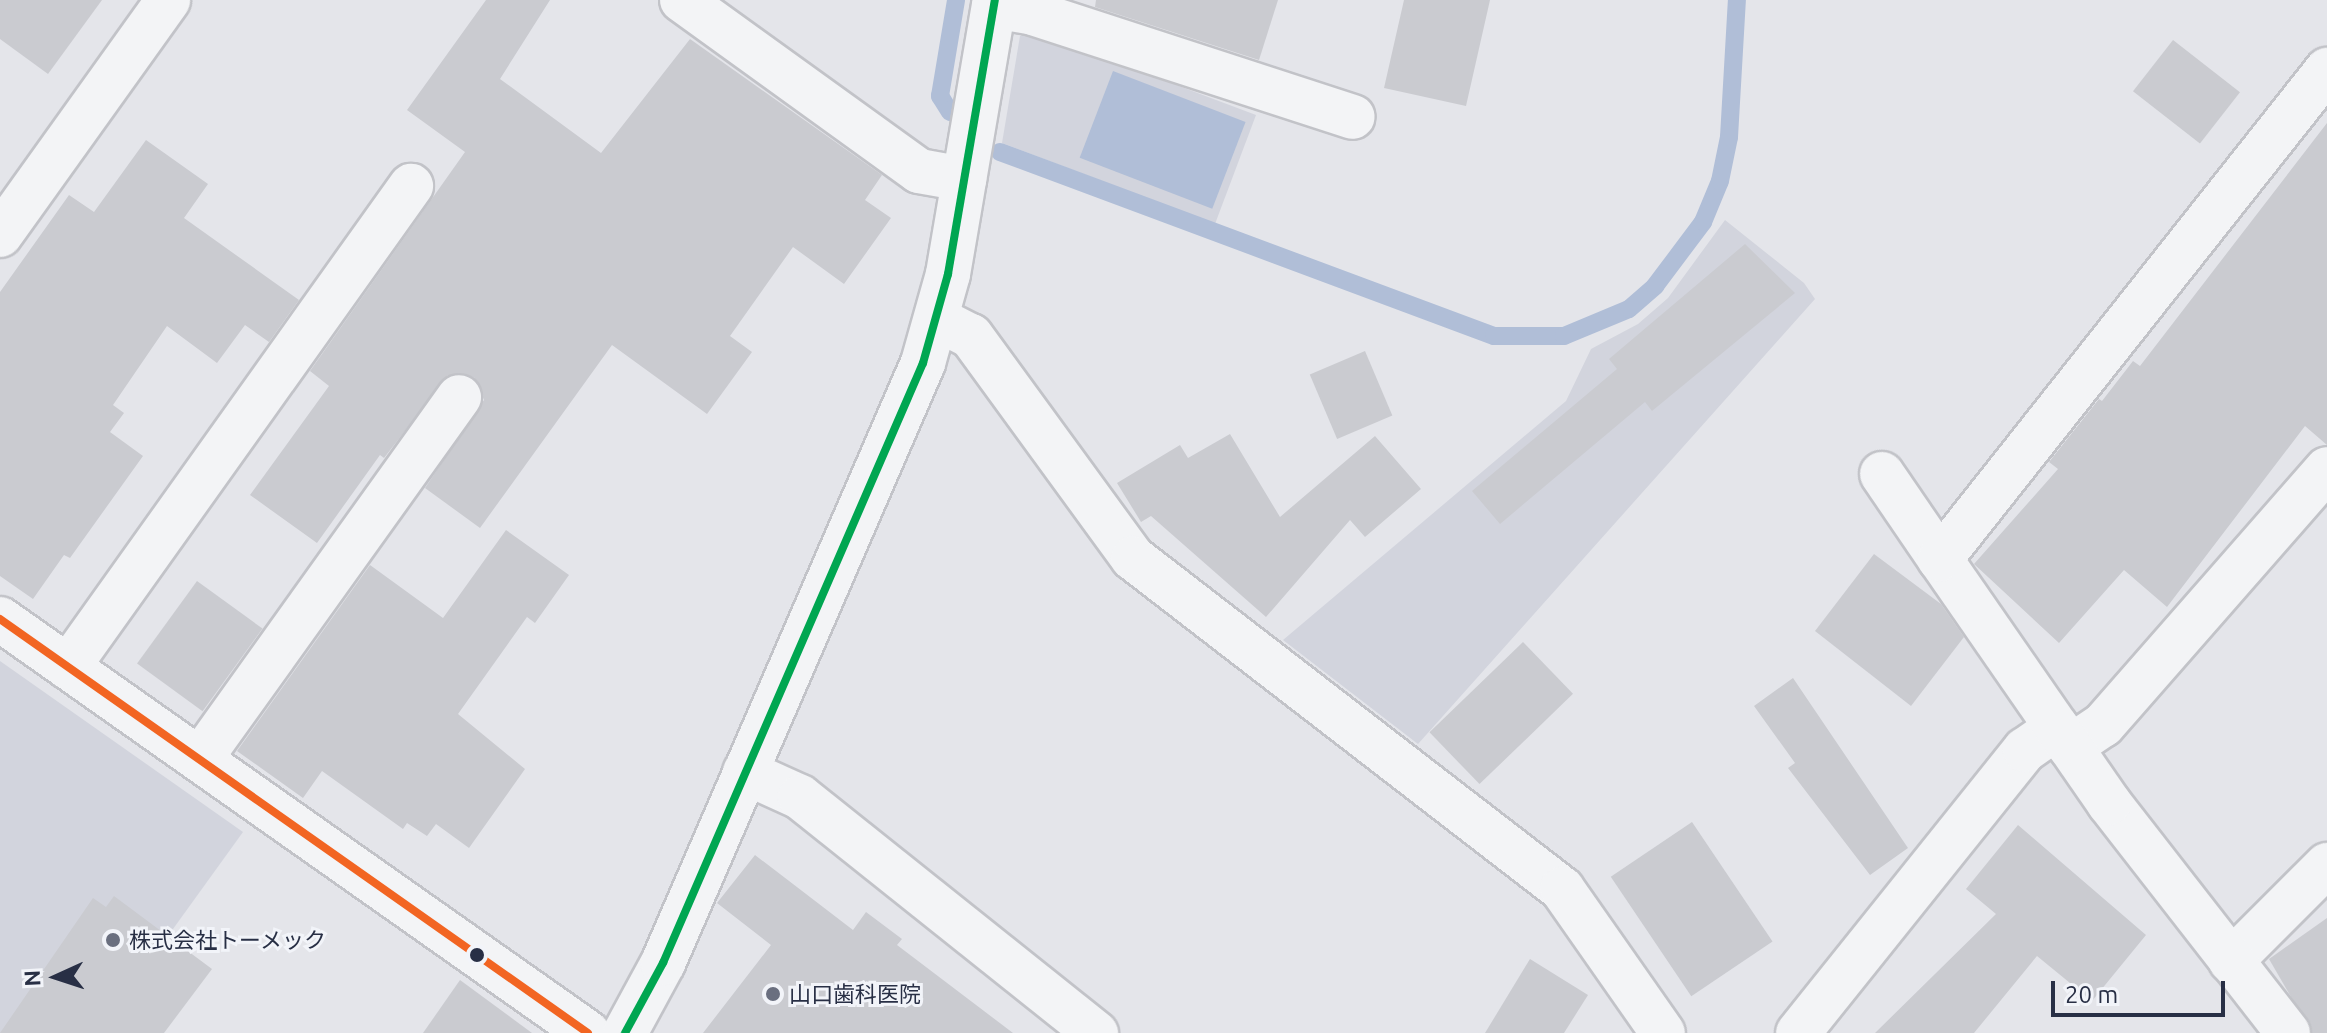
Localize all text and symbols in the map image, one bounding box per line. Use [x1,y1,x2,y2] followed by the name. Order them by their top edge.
[129,927,327,953] place label: 株式会社トーメック
[104,931,122,949] marker: 株式会社トーメック
[16,937,96,1017] north arrow
[469,947,485,963] unlabelled marker
[2055,965,2229,1015] scale bar
[19,969,44,987] text: N
[789,981,921,1007] place label: 山口歯科医院
[2065,981,2118,1008] text: 20 m
[764,985,782,1003] marker: 山口歯科医院

